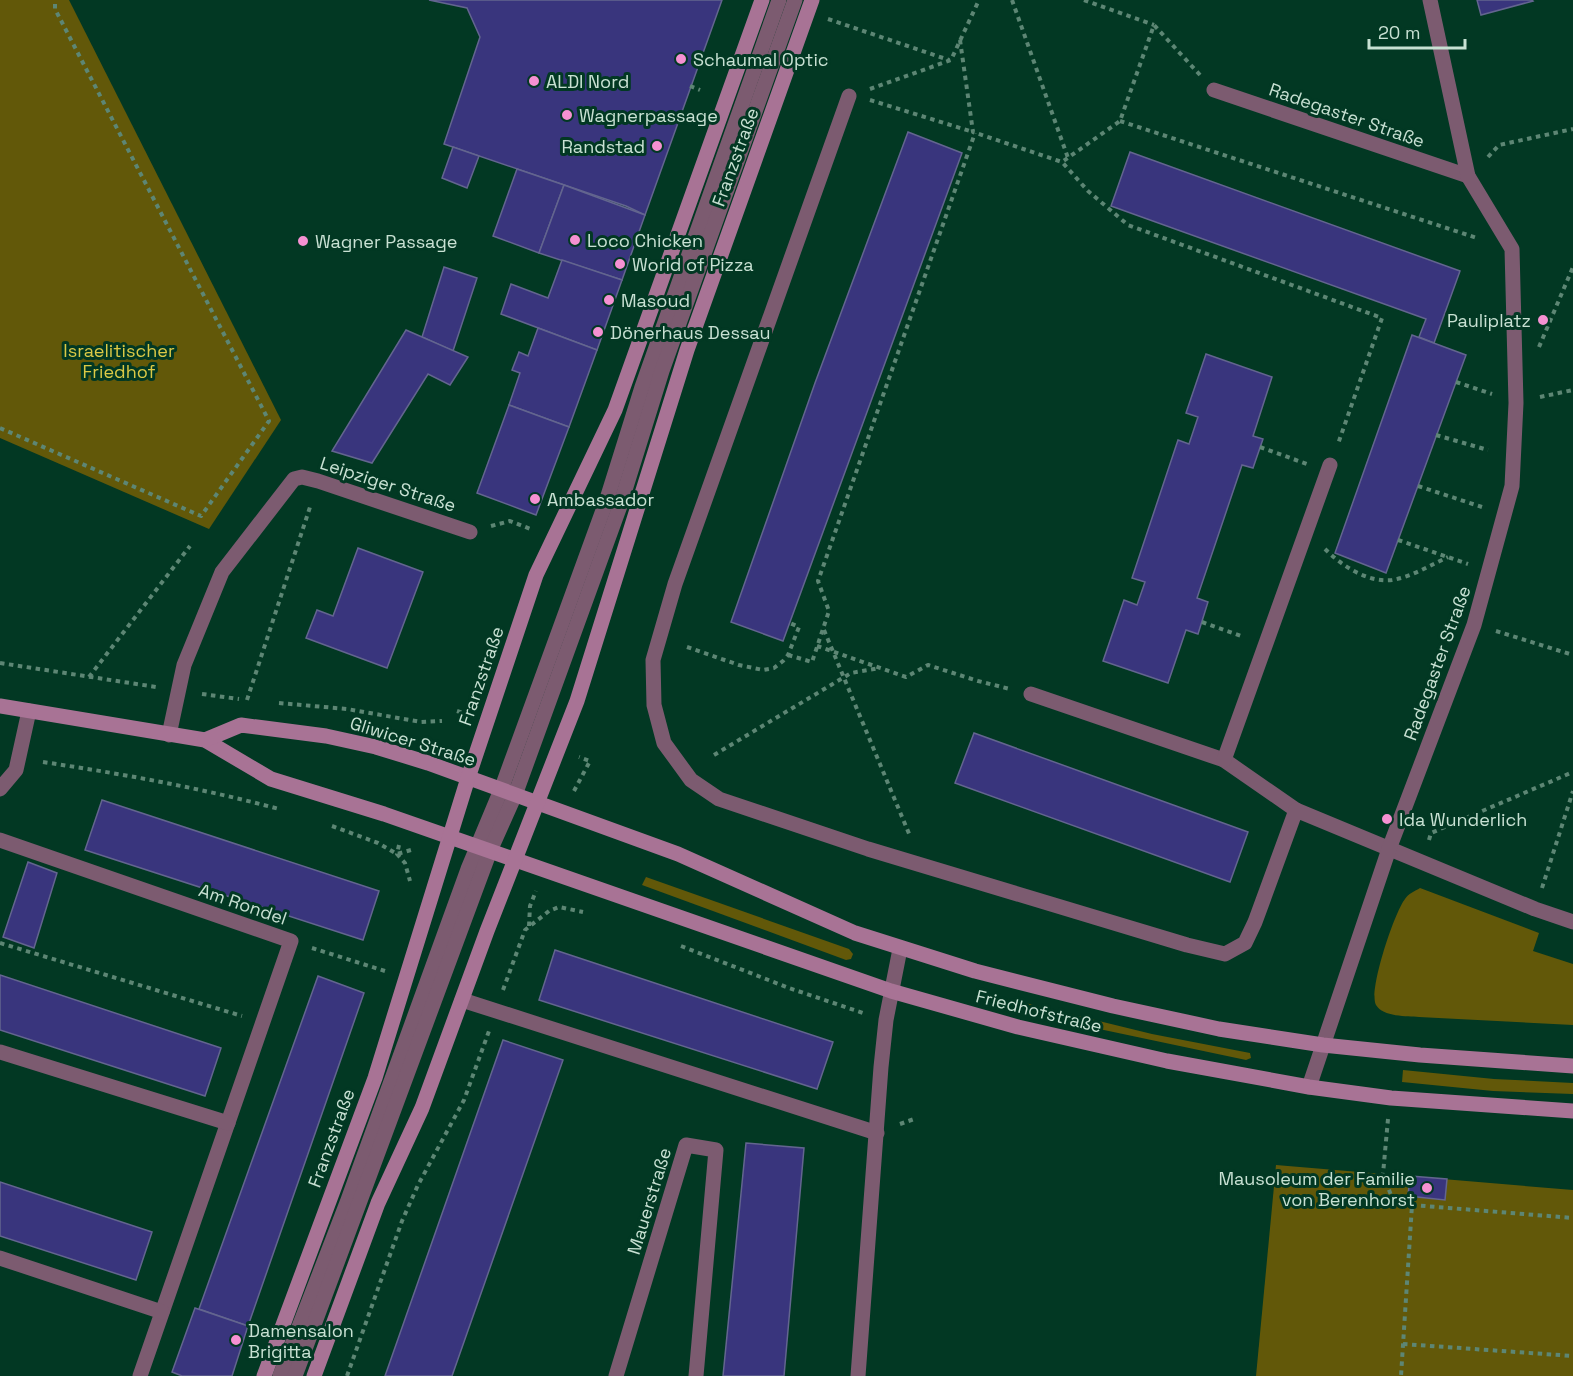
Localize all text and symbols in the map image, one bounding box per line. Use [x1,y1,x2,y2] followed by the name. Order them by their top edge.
[1369,12,1465,50] scale bar
[1378,21,1421,44] text: 20 m
[693,48,829,71] place label: Schaumal Optic
[674,52,688,66] marker: Schaumal Optic
[546,70,629,93] place label: ALDI Nord
[527,74,541,88] marker: ALDI Nord
[1266,78,1428,152] street label: Radegaster Straße
[579,104,718,127] place label: Wagnerpassage
[707,105,763,209] street label: Franzstraße
[560,108,574,122] marker: Wagnerpassage
[561,135,645,158] place label: Randstad
[650,139,664,153] marker: Randstad
[587,229,703,252] place label: Loco Chicken
[315,230,457,253] place label: Wagner Passage
[568,233,582,247] marker: Loco Chicken
[296,234,310,248] marker: Wagner Passage
[632,253,754,276] place label: World of Pizza
[613,257,627,271] marker: World of Pizza
[621,289,690,312] place label: Masoud
[602,293,616,307] marker: Masoud
[1447,309,1531,332] place label: Pauliplatz
[1536,313,1550,327] marker: Pauliplatz
[610,321,770,344] place label: Dönerhaus Dessau
[591,325,605,339] marker: Dönerhaus Dessau
[63,339,175,383] park label: Israelitischer Friedhof
[317,451,459,517] street label: Leipziger Straße
[547,488,654,511] place label: Ambassador
[528,492,542,506] marker: Ambassador
[1398,583,1476,743] street label: Radegaster Straße
[453,623,509,729] street label: Franzstraße
[347,711,479,771] street label: Gliwicer Straße
[1399,808,1527,831] place label: Ida Wunderlich
[1380,812,1394,826] marker: Ida Wunderlich
[196,878,290,930] street label: Am Rondel
[974,984,1104,1038] street label: Friedhofstraße
[303,1086,359,1190] street label: Franzstraße
[622,1145,676,1257] street label: Mauerstraße
[1219,1167,1415,1211] place label: Mausoleum der Familie von Berenhorst
[1420,1181,1434,1195] marker: Mausoleum der Familie von Berenhorst
[248,1319,354,1363] place label: Damensalon Brigitta
[229,1333,243,1347] marker: Damensalon Brigitta

